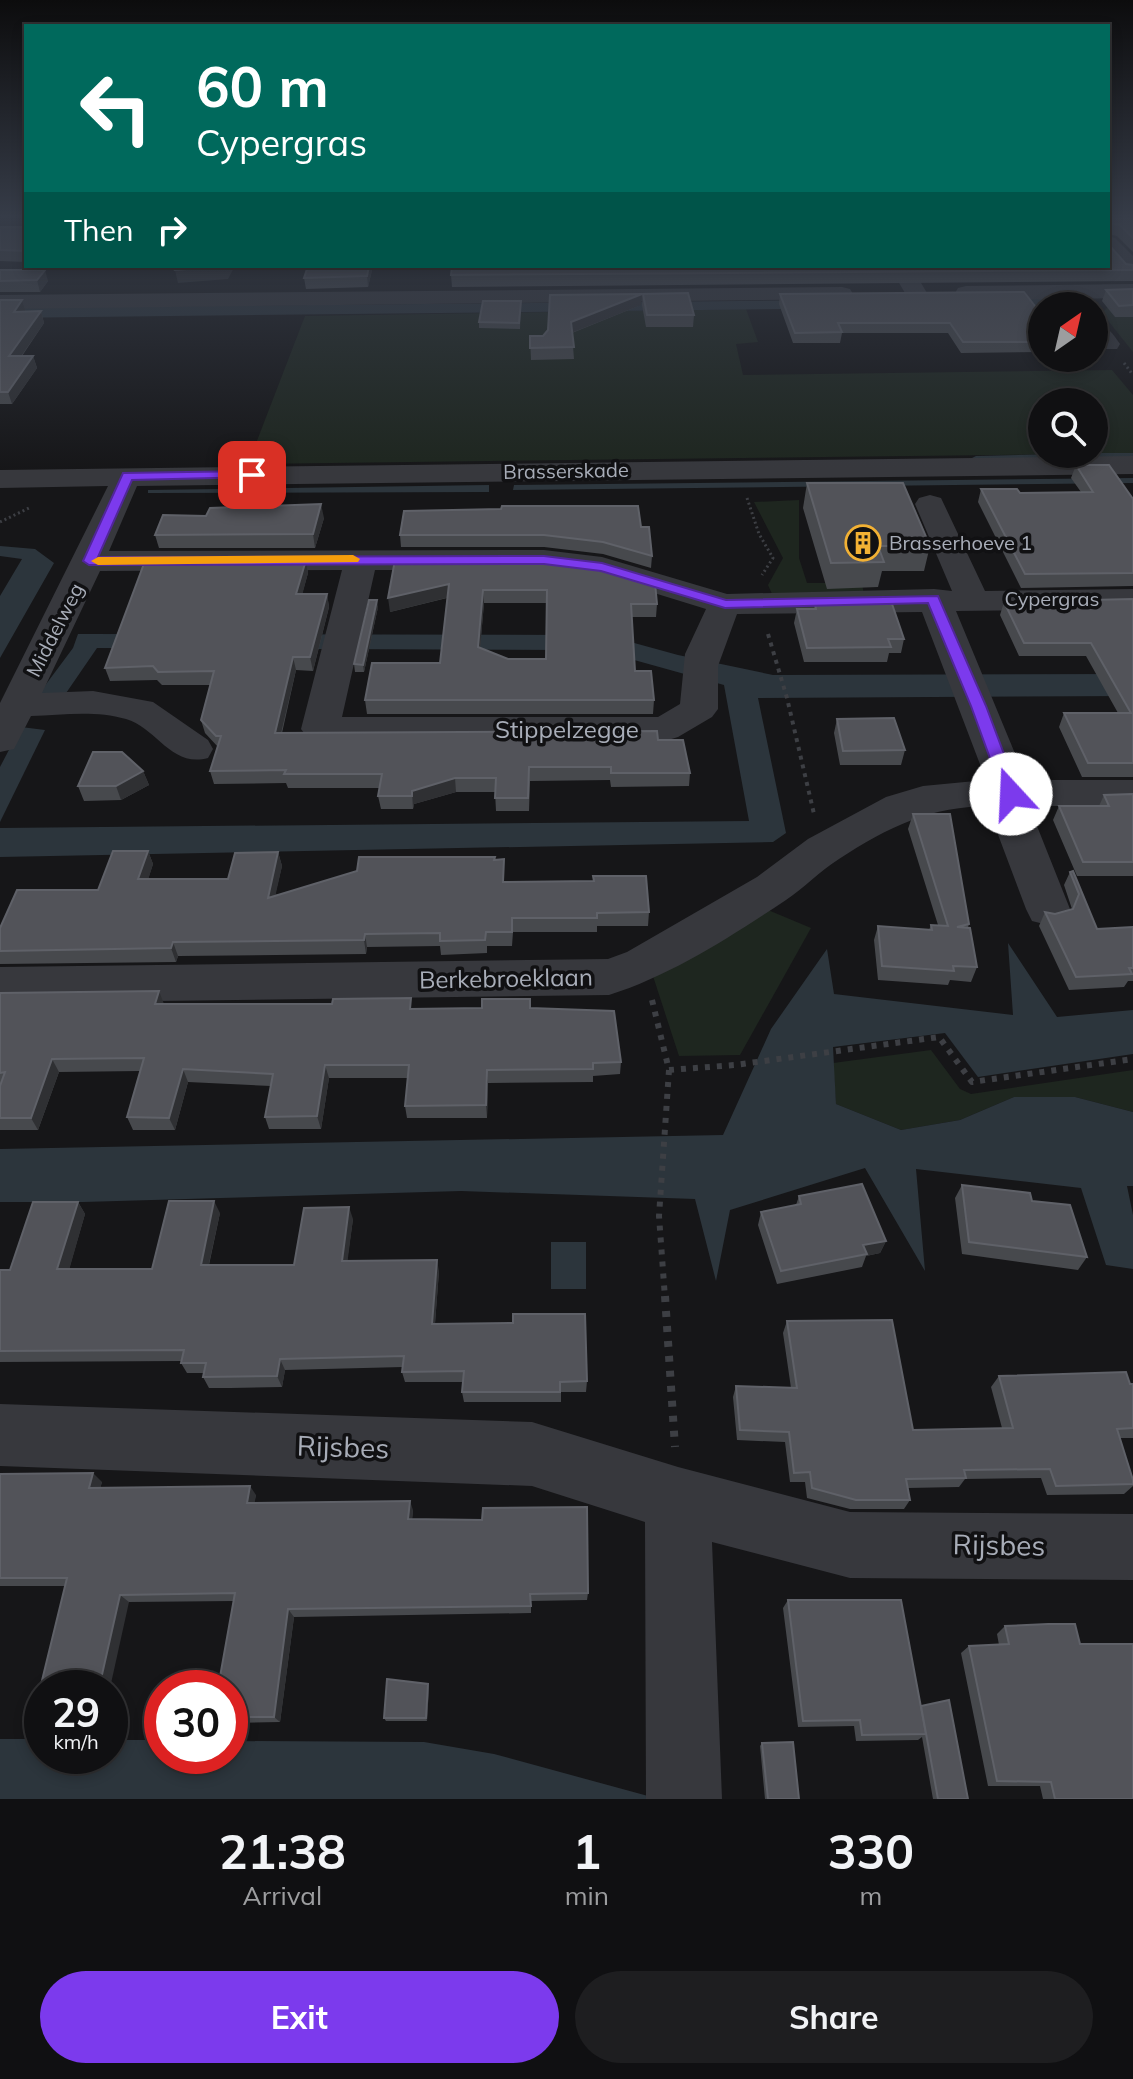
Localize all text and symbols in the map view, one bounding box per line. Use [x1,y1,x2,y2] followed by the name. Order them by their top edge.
[196,51,329,121] text: 60 m
[64,56,168,160] icon: left
[196,120,367,165] text: Cypergras
[150,208,194,252] icon: right
[64,211,134,249] text: Then
[1028,292,1108,372] north arrow
[1028,292,1108,468] map controls
[1028,388,1108,468] button: search
[218,441,286,509] pin
[230,453,274,497] icon: arrive
[503,457,629,484] street label: Brasserskade
[844,524,882,562] building icon: Brasserhoeve 1
[889,530,1032,555] place label: Brasserhoeve 1
[20,579,89,681] street label: Middelweg
[1004,586,1100,611] street label: Cypergras
[495,714,639,744] street label: Stippelzegge
[969,752,1053,836] position arrow
[419,961,593,995] street label: Berkebroeklaan
[296,1427,390,1466] street label: Rijsbes
[952,1526,1046,1563] street label: Rijsbes
[144,1670,248,1774] speed limit sign: 30
[52,1687,100,1737] text: 29
[53,1729,99,1754] text: km/h
[219,1821,346,1881] text: 21:38
[572,1821,601,1881] text: 1
[828,1821,914,1881] text: 330
[243,1879,322,1912] text: Arrival
[565,1879,609,1912] text: min
[860,1879,882,1912] text: m
[40,1971,559,2063] button: Exit
[575,1971,1093,2063] button: Share

